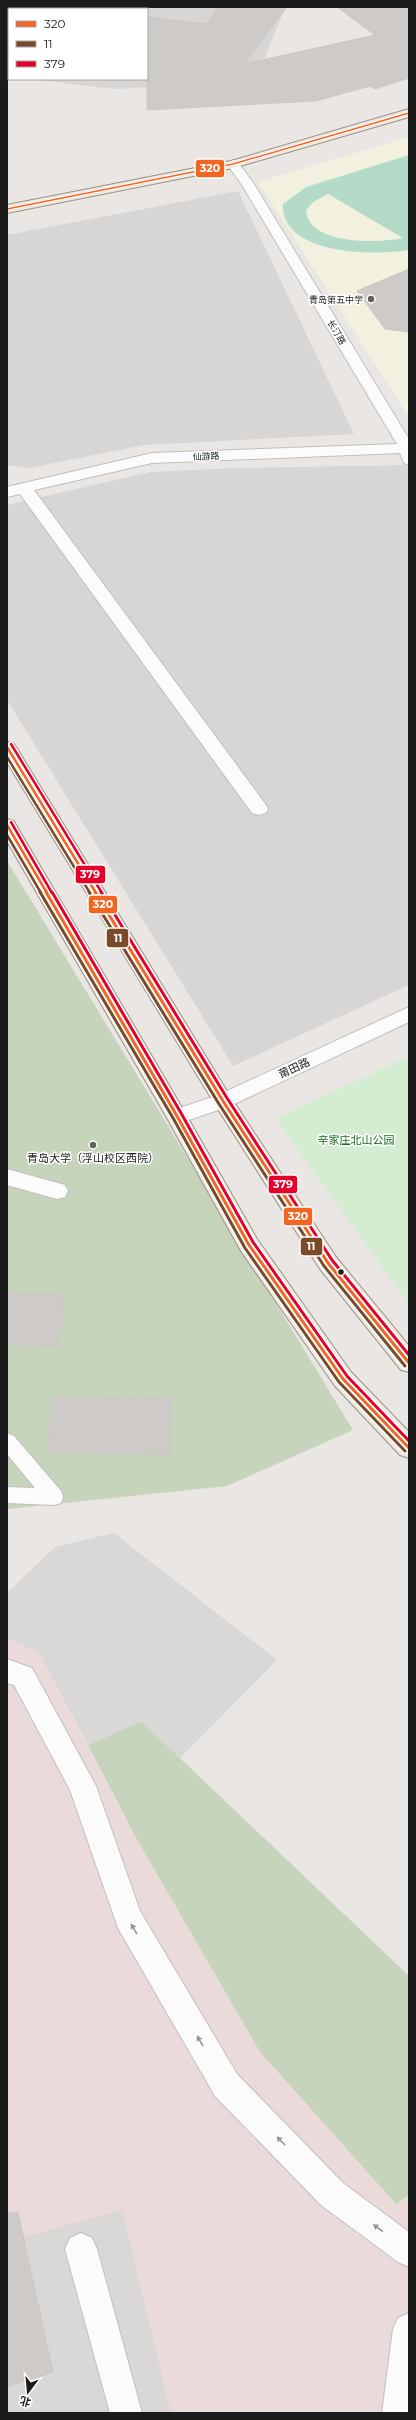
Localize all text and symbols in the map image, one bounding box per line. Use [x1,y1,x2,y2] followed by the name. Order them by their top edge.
[8,8,148,80] legend
[44,16,65,31] text: 320
[44,36,53,51] text: 11
[44,56,65,71] text: 379
[195,159,225,178] line badge: 320
[199,161,221,175] text: 320
[309,294,363,305] place label: 青岛第五中学
[366,294,376,304] marker: 青岛第五中学
[325,318,349,346] street label: 长汀路
[192,450,220,462] street label: 仙游路
[75,865,106,884] line badge: 379
[79,867,100,881] text: 379
[88,895,118,914] line badge: 320
[92,897,114,911] text: 320
[106,928,129,948] line badge: 11
[114,931,122,945] text: 11
[276,1055,312,1081] street label: 莆田路
[318,1133,395,1147] park label: 辛家庄北山公园
[88,1140,98,1150] marker: 青岛大学（浮山校区西院）
[27,1151,159,1165] place label: 青岛大学（浮山校区西院）
[268,1175,298,1194] line badge: 379
[272,1177,293,1191] text: 379
[283,1207,313,1226] line badge: 320
[287,1209,309,1223] text: 320
[300,1237,323,1256] line badge: 11
[307,1239,315,1253] text: 11
[336,1267,346,1277] unlabelled marker
[131,1923,138,1935] one-way arrow
[197,2035,204,2047] one-way arrow
[276,2136,286,2146] one-way arrow
[372,2224,383,2232] one-way arrow
[8,2372,48,2412] north arrow
[18,2393,32,2410] text: 北

